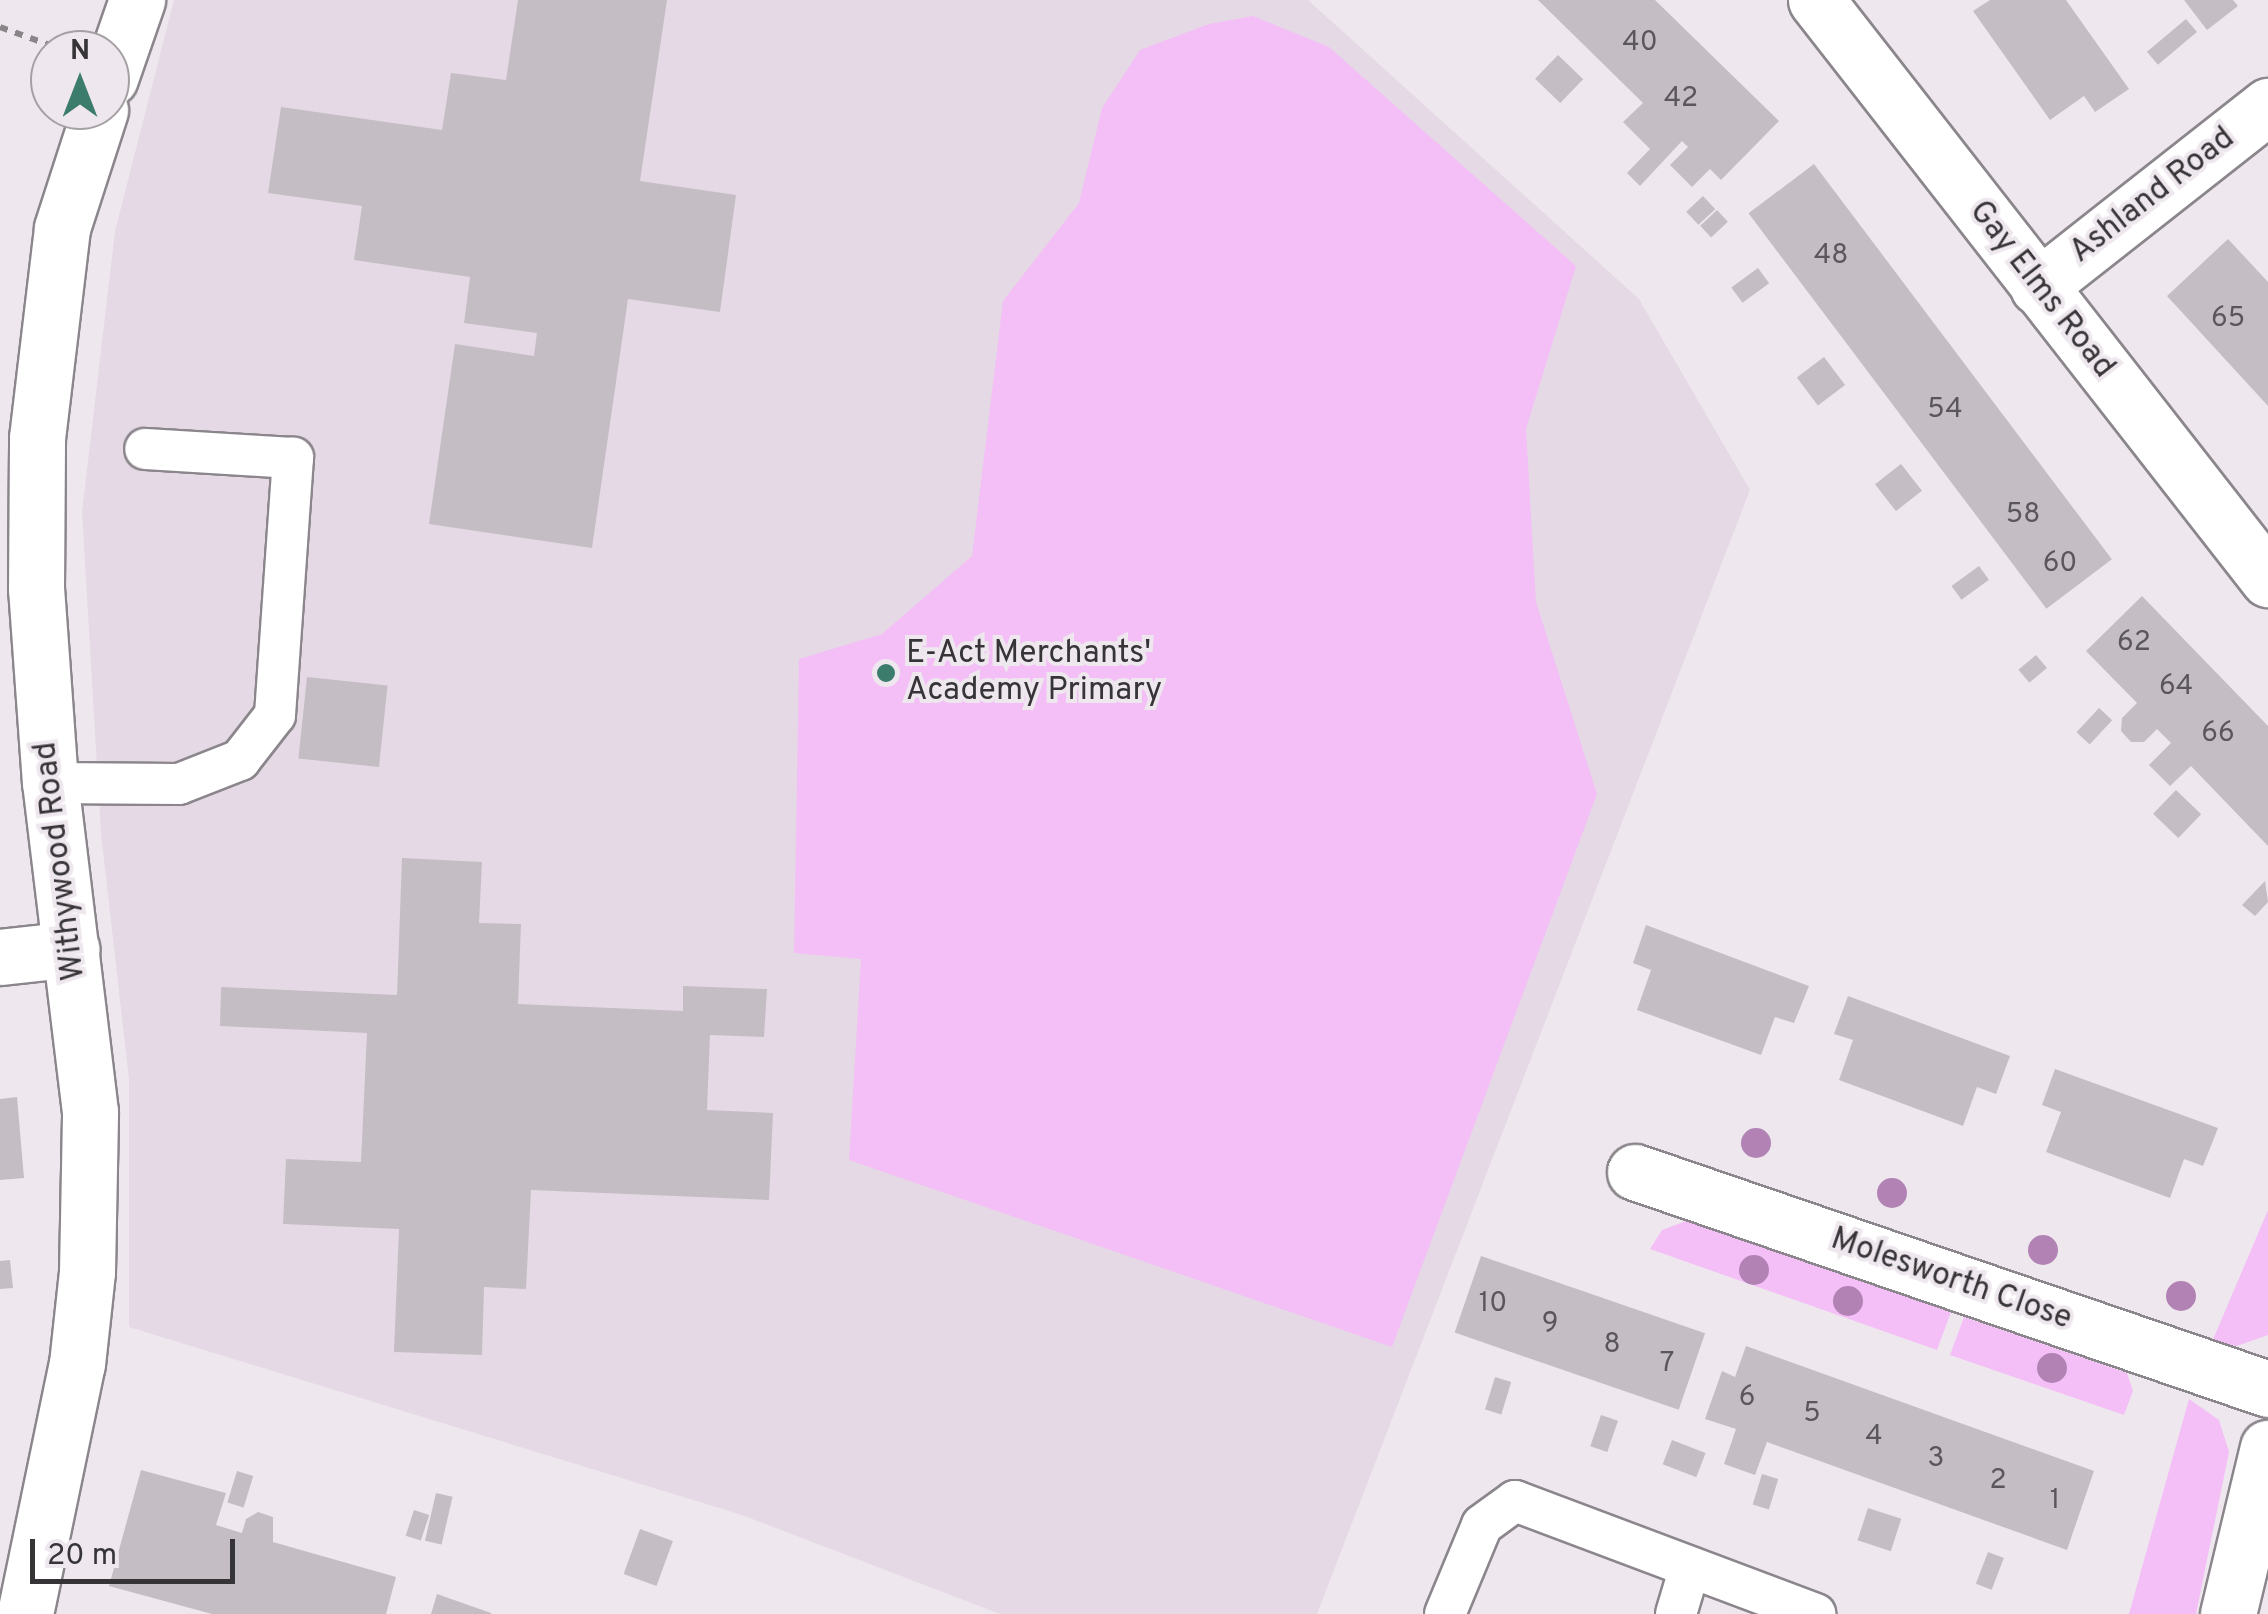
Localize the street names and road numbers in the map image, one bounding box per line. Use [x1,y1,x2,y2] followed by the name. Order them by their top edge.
[2063,120,2243,272] street label: Ashland Road
[1960,194,2122,386] street label: Gay Elms Road
[27,739,95,983] street label: Withywood Road
[1825,1221,2077,1339] street label: Molesworth Close

